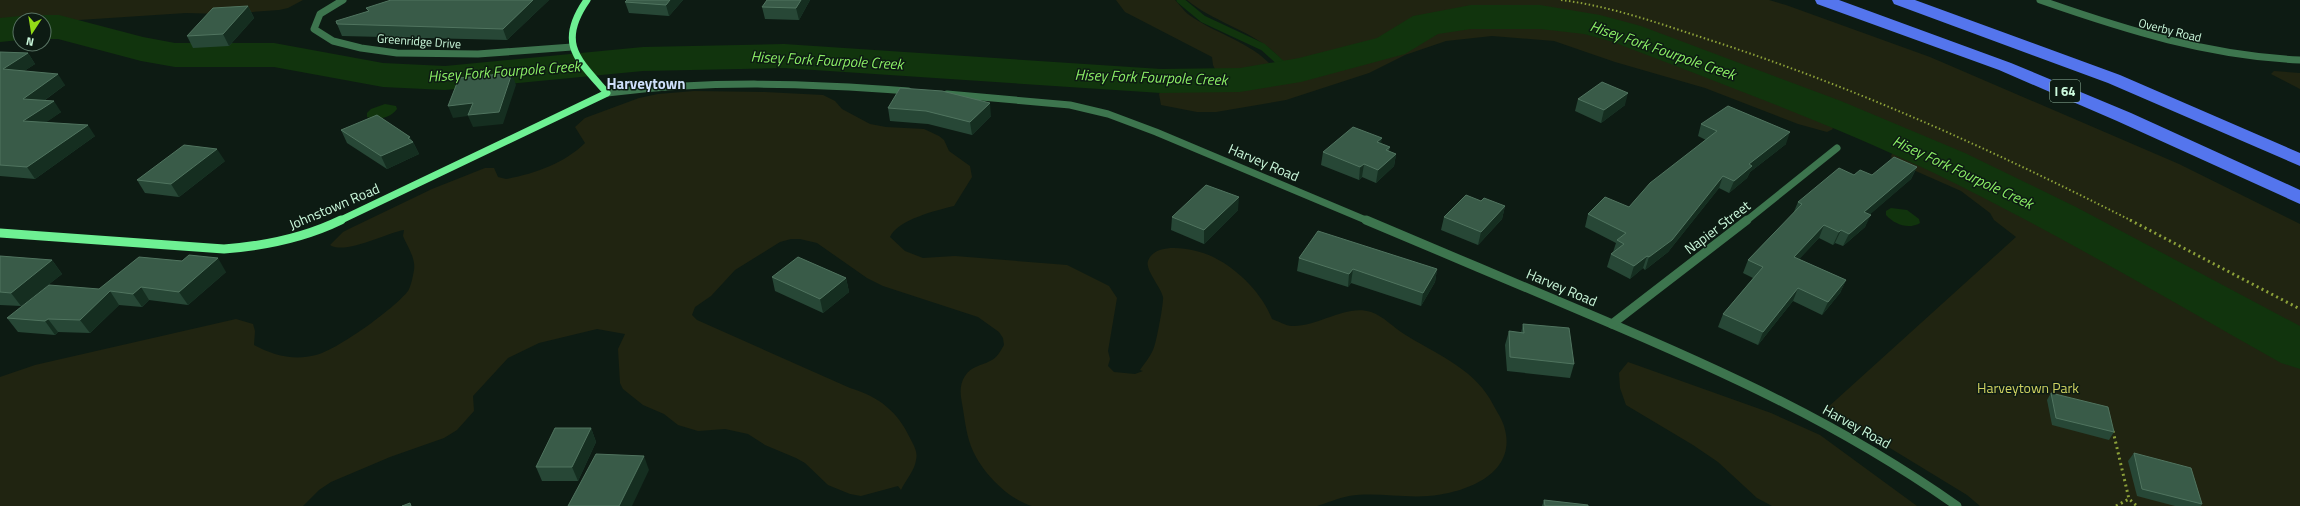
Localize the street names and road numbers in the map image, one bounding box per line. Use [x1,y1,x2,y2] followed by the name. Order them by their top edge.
[2136,13,2204,47] street label: Overby Road
[376,29,462,53] street label: Greenridge Drive
[2050,80,2080,102] road number: I 64
[1225,138,1303,186] street label: Harvey Road
[285,177,383,235] street label: Johnstown Road
[1680,195,1755,259] street label: Napier Street
[1523,263,1601,311] street label: Harvey Road
[1819,399,1895,453] street label: Harvey Road

